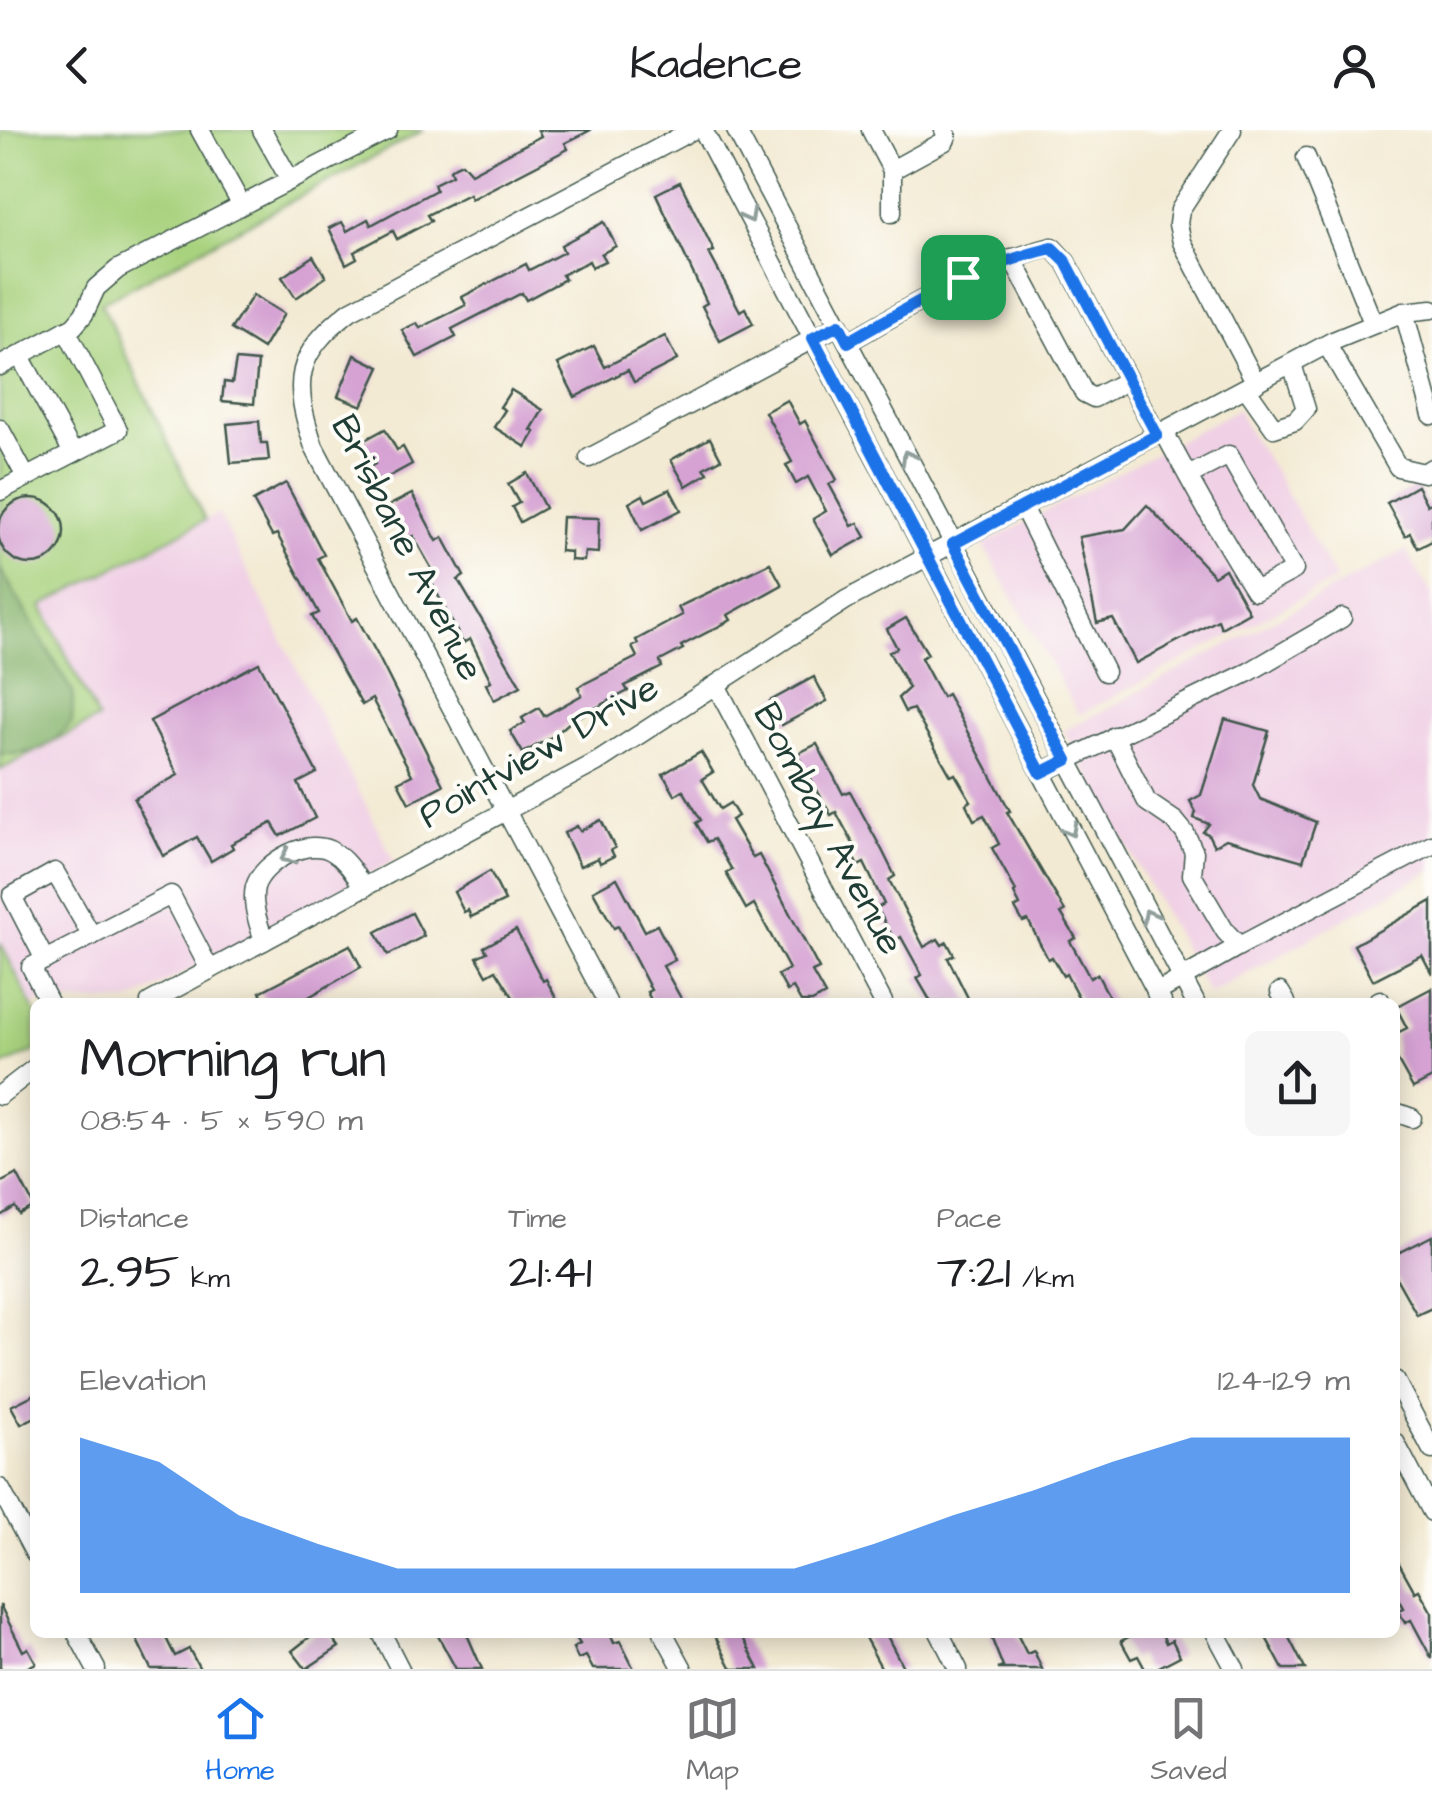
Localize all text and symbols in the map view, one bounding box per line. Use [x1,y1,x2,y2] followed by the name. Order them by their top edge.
[630,34,802,96] text: Kadence
[50,38,105,93] icon: back
[1327,38,1382,93] icon: person
[736,206,756,224] one-way arrow
[921,235,1006,320] pin
[936,250,991,305] icon: arrive
[318,406,496,690] street label: Brisbane Avenue
[901,450,921,468] one-way arrow
[409,662,669,842] street label: Pointview Drive
[739,694,916,964] street label: Bombay Avenue
[1058,819,1078,837] one-way arrow
[280,845,298,864] one-way arrow
[1142,909,1161,927] one-way arrow
[80,1022,386,1098] text: Morning run
[1245,1031,1350,1136] button: share
[80,1098,363,1143] text: 08:54 · 5 × 590 m
[80,1199,189,1238] text: Distance
[508,1199,567,1238] text: Time
[937,1199,1002,1238] text: Pace
[80,1238,180,1307] text: 2.95
[508,1238,592,1307] text: 21:41
[937,1238,1011,1307] text: 7:21
[180,1259,230,1298] text: km
[1011,1259,1074,1298] text: /km
[80,1358,206,1403] text: Elevation
[1218,1358,1350,1403] text: 124–129 m
[205,1691,275,1790] tab: Home
[685,1691,740,1790] tab: Map
[1151,1691,1227,1790] tab: Saved

